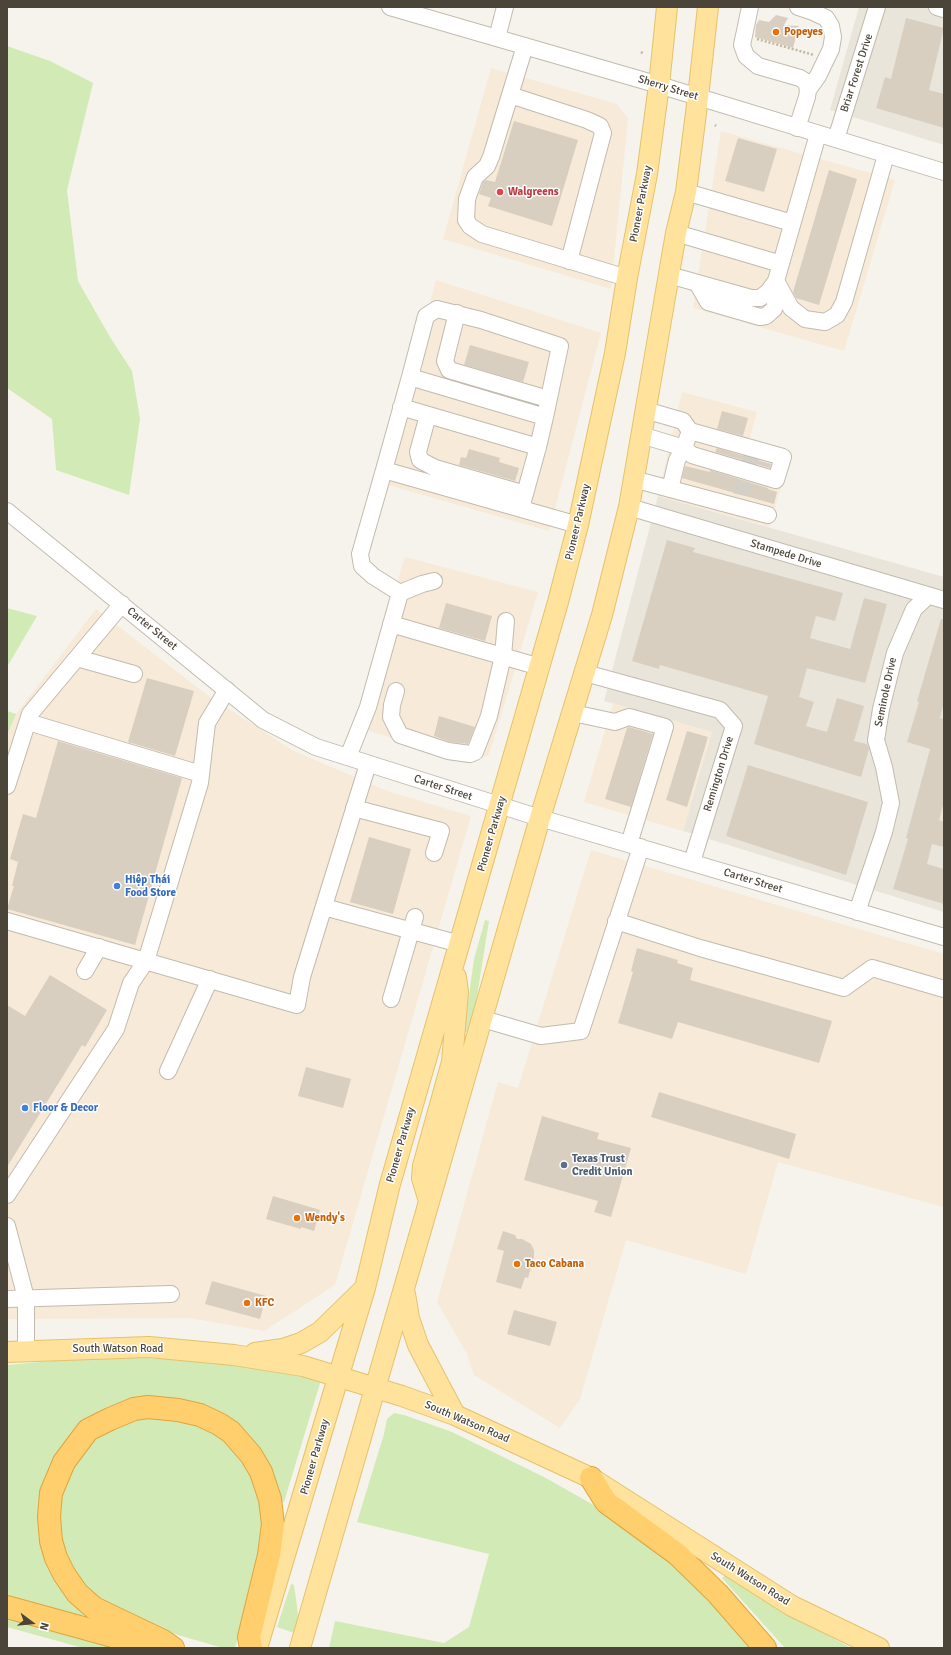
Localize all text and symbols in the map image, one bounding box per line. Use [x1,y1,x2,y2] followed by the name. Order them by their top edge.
[784,25,823,39] place label: Popeyes
[771,27,781,37] marker: Popeyes
[838,32,876,114] street label: Briar Forest Drive
[636,73,700,103] street label: Sherry Street
[627,164,655,244] street label: Pioneer Parkway
[508,185,559,199] place label: Walgreens
[495,187,505,197] marker: Walgreens
[563,483,593,561] street label: Pioneer Parkway
[749,537,823,571] street label: Stampede Drive
[124,605,180,653] street label: Carter Street
[872,656,900,728] street label: Seminole Drive
[701,735,737,813] street label: Remington Drive
[412,772,474,804] street label: Carter Street
[475,795,509,873] street label: Pioneer Parkway
[722,866,784,896] street label: Carter Street
[125,873,176,899] place label: Hiệp Thái Food Store
[112,881,122,891] marker: Hiệp Thái Food Store
[33,1101,98,1115] place label: Floor & Decor
[20,1103,30,1113] marker: Floor & Decor
[384,1106,418,1184] street label: Pioneer Parkway
[572,1152,633,1178] place label: Texas Trust Credit Union
[559,1160,569,1170] marker: Texas Trust Credit Union
[305,1211,345,1225] place label: Wendy's
[292,1213,302,1223] marker: Wendy's
[525,1257,584,1271] place label: Taco Cabana
[512,1259,522,1269] marker: Taco Cabana
[255,1296,274,1310] place label: KFC
[242,1298,252,1308] marker: KFC
[73,1342,163,1356] street label: South Watson Road
[423,1398,511,1446] street label: South Watson Road
[298,1418,332,1496] street label: Pioneer Parkway
[708,1549,792,1609] street label: South Watson Road
[12,1603,52,1643] north arrow
[37,1621,51,1632] text: N

